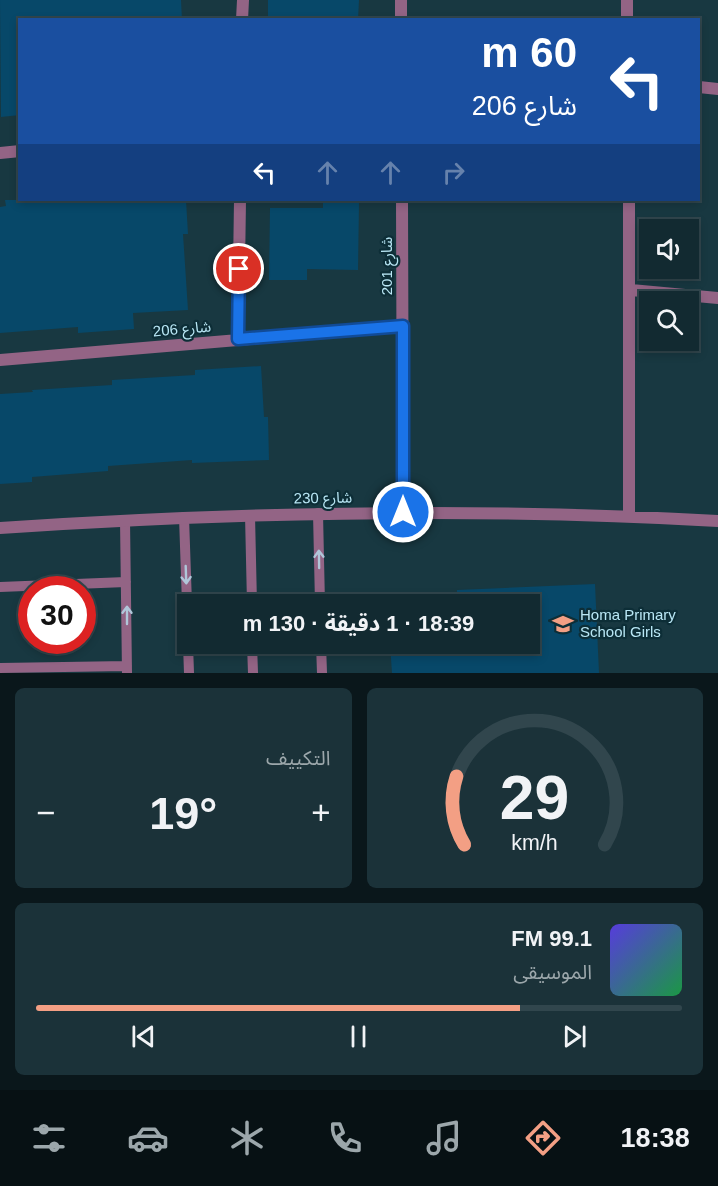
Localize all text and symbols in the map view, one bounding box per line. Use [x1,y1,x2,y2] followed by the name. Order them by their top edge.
[481,29,577,76] text: 60 m
[598,42,676,120] icon: left
[472,91,577,121] text: شارع 206
[248,156,281,189] icon: left
[311,156,344,189] icon: ahead
[374,156,407,189] icon: ahead
[437,156,470,189] icon: right
[639,219,699,351] map controls
[639,219,699,279] button: sound
[378,237,399,295] street label: شارع 201
[213,243,264,294] pin
[222,252,255,285] icon: arrive
[639,291,699,351] button: search
[152,317,212,344] street label: شارع 206
[371,480,435,544] position arrow
[294,488,353,511] street label: شارع 230
[313,549,325,569] one-way arrow
[180,565,192,585] one-way arrow
[18,576,96,654] speed limit sign: 30
[121,605,132,625] one-way arrow
[580,606,676,640] place label: Homa Primary School Girls
[243,611,474,636] text: 18:39 · 1 دقيقة · 130 m
[551,612,575,636] school or university icon: Homa Primary School Girls
[266,747,331,769] text: التكييف
[500,763,569,832] text: 29
[149,788,217,839] text: 19°
[36,794,55,831] text: −
[311,794,331,831] text: +
[512,831,558,855] text: km/h
[511,926,592,951] text: 99.1 FM
[513,961,592,983] text: الموسيقى
[127,1020,160,1053] icon: previous
[342,1020,375,1053] icon: pause
[558,1020,591,1053] icon: next
[28,1117,70,1159] icon: filters
[127,1117,169,1159] icon: car
[226,1117,268,1159] icon: climate
[324,1117,366,1159] icon: phone
[423,1117,465,1159] icon: music
[522,1117,564,1159] icon: directions
[621,1123,690,1153] text: 18:38

